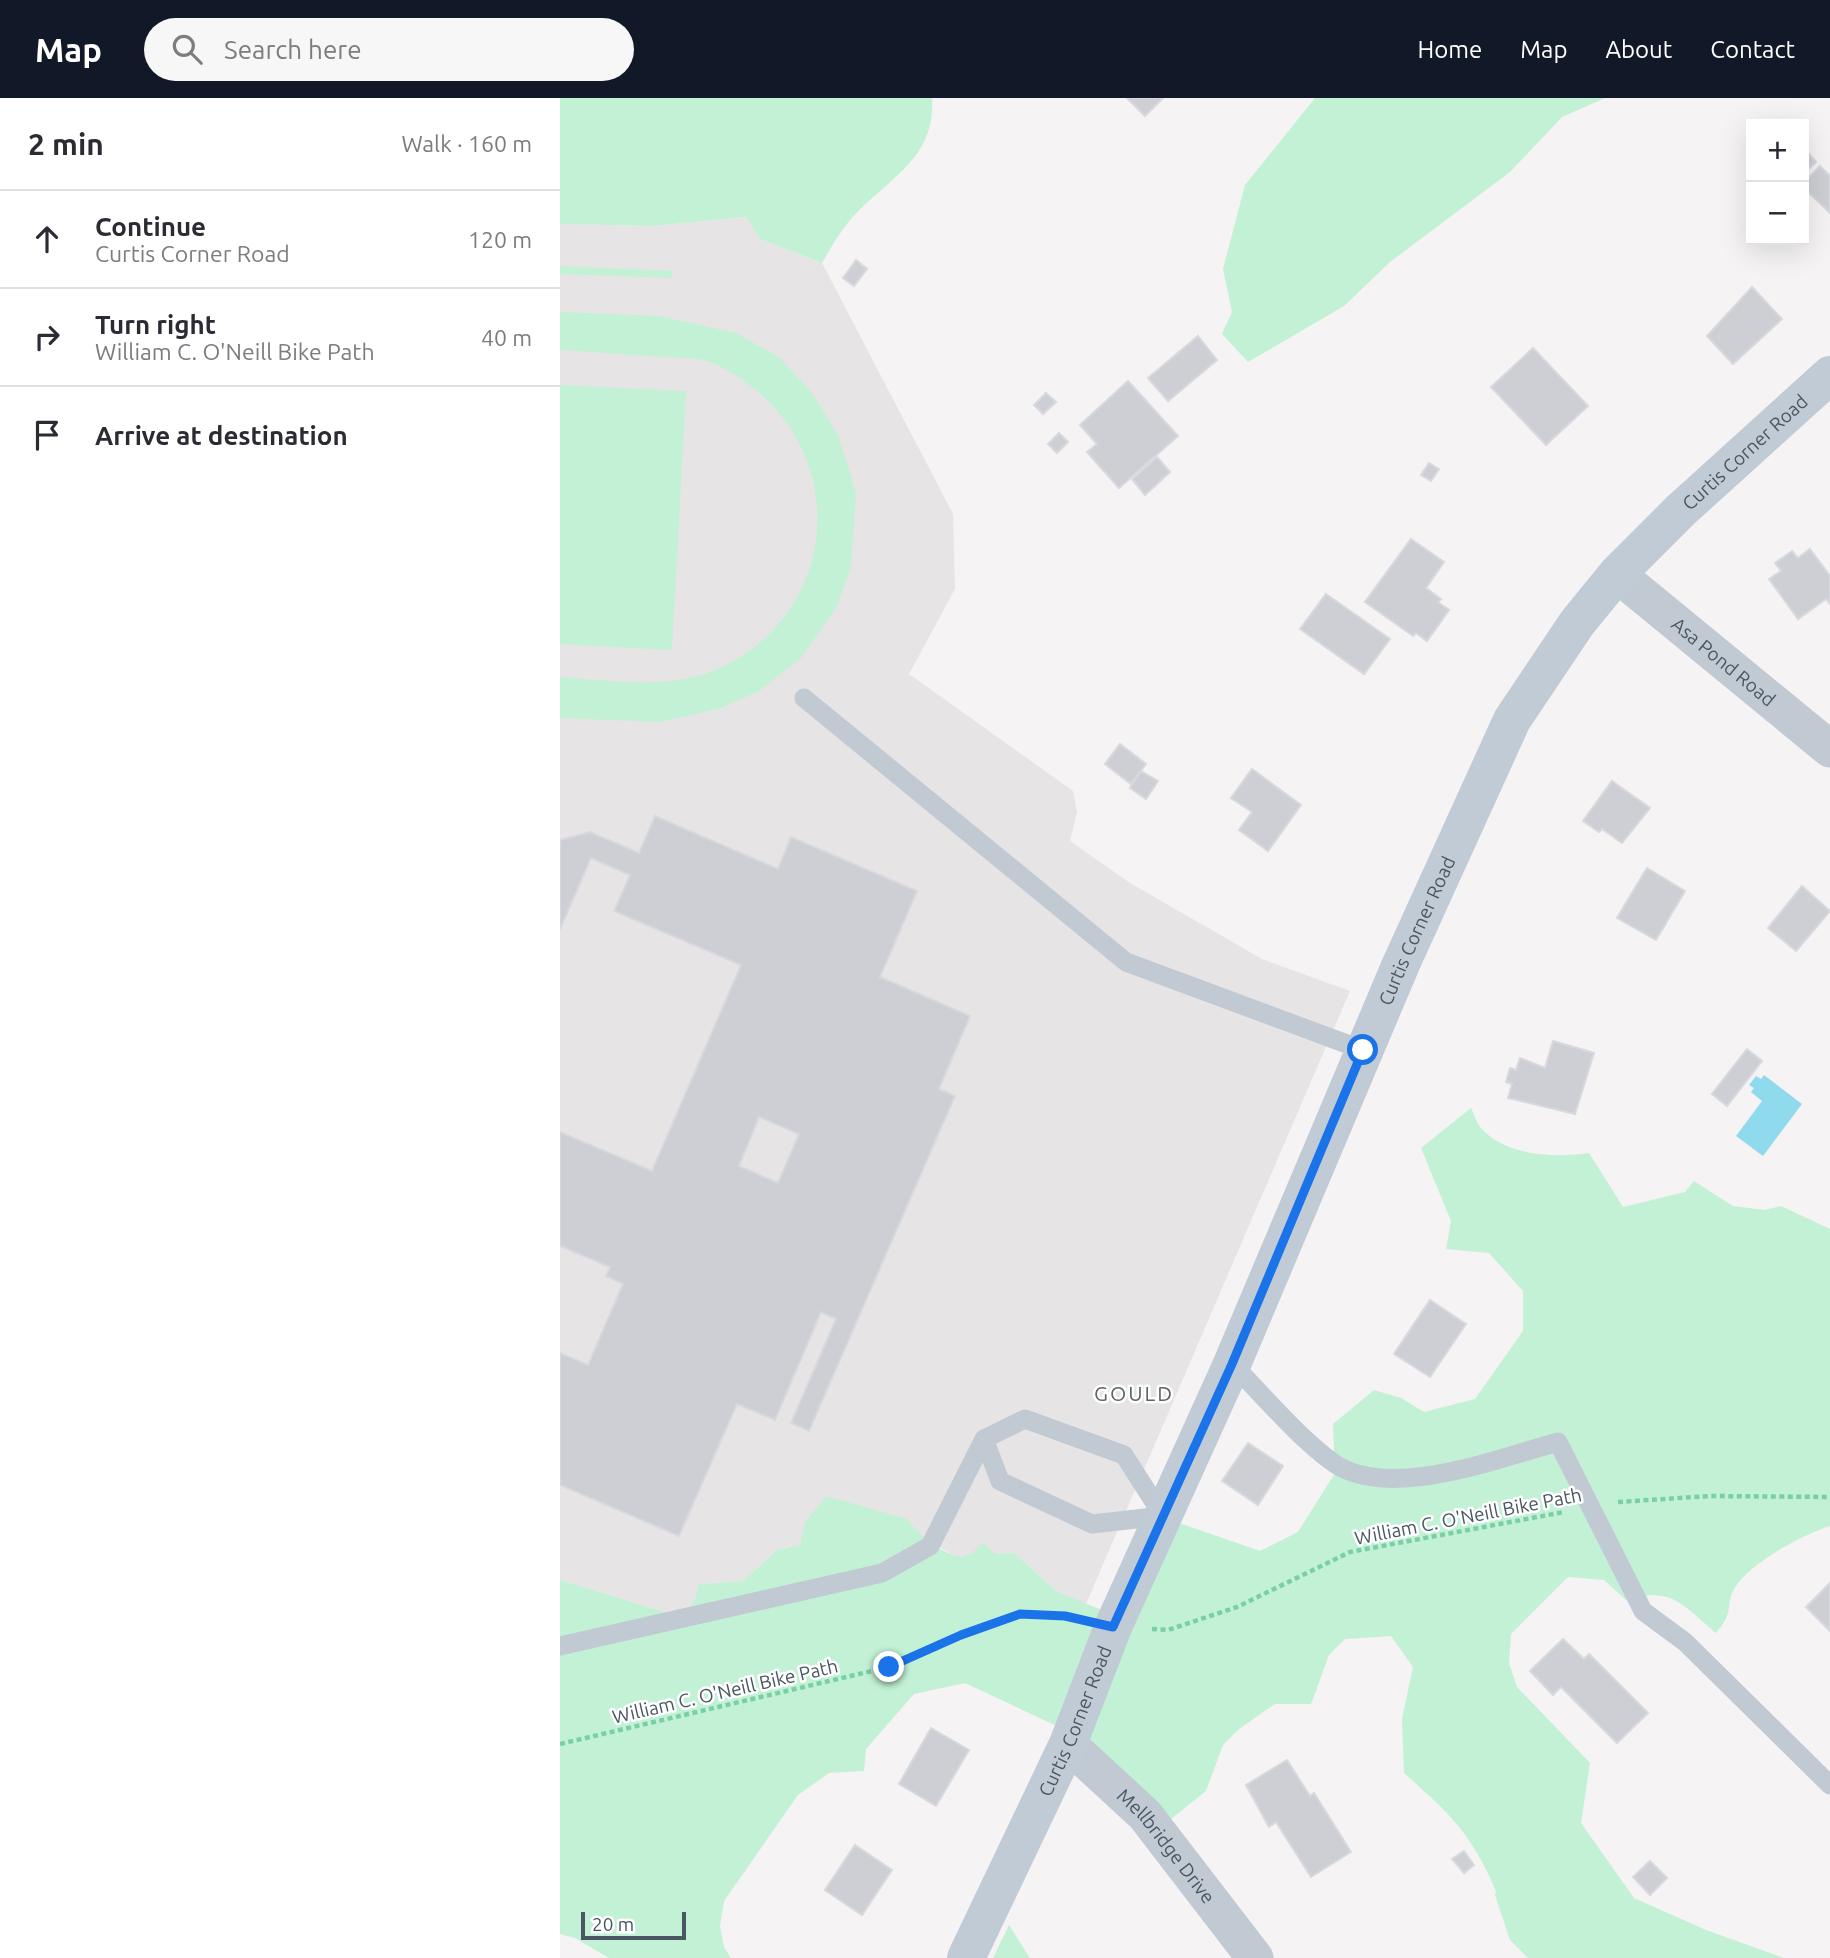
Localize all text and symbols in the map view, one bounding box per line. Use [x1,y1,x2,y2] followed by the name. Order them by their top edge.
[144,18,634,81] search box
[168,30,206,68] icon: search
[35,31,102,68] text: Map
[224,35,362,64] text: Search here
[1417,36,1482,63] text: Home
[1520,36,1567,63] text: Map
[1605,36,1672,63] text: About
[1710,36,1795,63] text: Contact
[1746,119,1809,245] map controls
[1746,119,1809,182] button: +
[28,127,104,161] text: 2 min
[401,131,532,156] text: Walk · 160 m
[1746,182,1809,245] button: −
[95,212,206,241] text: Continue
[28,220,66,258] icon: ahead
[468,227,532,252] text: 120 m
[95,241,290,266] text: Curtis Corner Road
[95,310,216,339] text: Turn right
[28,318,66,356] icon: right
[481,325,532,350] text: 40 m
[95,339,375,364] text: William C. O'Neill Bike Path
[1678,390,1812,514] street label: Curtis Corner Road
[28,416,66,454] icon: arrive
[95,421,348,450] text: Arrive at destination
[1667,613,1780,711] street label: Asa Pond Road
[1374,853,1460,1009] street label: Curtis Corner Road
[1347,1034,1378,1065] route start
[1094,1381,1174,1405] district label: GOULD
[1353,1483,1583,1549] street label: William C. O'Neill Bike Path
[1034,1643,1116,1800] street label: Curtis Corner Road
[873,1651,904,1682] route end
[610,1654,840,1728] street label: William C. O'Neill Bike Path
[1113,1784,1220,1907] street label: Mellbridge Drive
[581,1909,686,1941] scale bar
[592,1913,634,1935] text: 20 m

